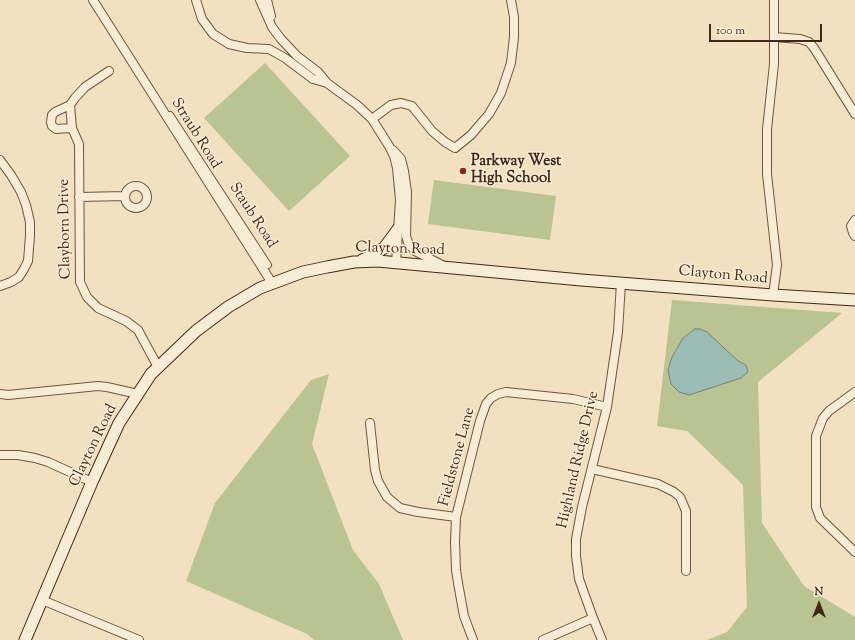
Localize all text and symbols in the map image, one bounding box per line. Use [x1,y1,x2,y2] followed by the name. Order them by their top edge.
[711,16,824,42] scale bar
[716,22,745,40] text: 100 m
[166,95,224,173] street label: Straub Road
[471,153,561,188] place label: Parkway West High School
[458,166,468,176] marker: Parkway West High School
[56,179,76,279] street label: Clayborn Drive
[224,180,280,252] street label: Staub Road
[355,239,445,261] street label: Clayton Road
[678,263,768,289] street label: Clayton Road
[554,390,604,530] street label: Highland Ridge Drive
[66,402,122,490] street label: Clayton Road
[436,406,480,508] street label: Fieldstone Lane
[799,584,839,624] north arrow
[815,584,823,600] text: N

